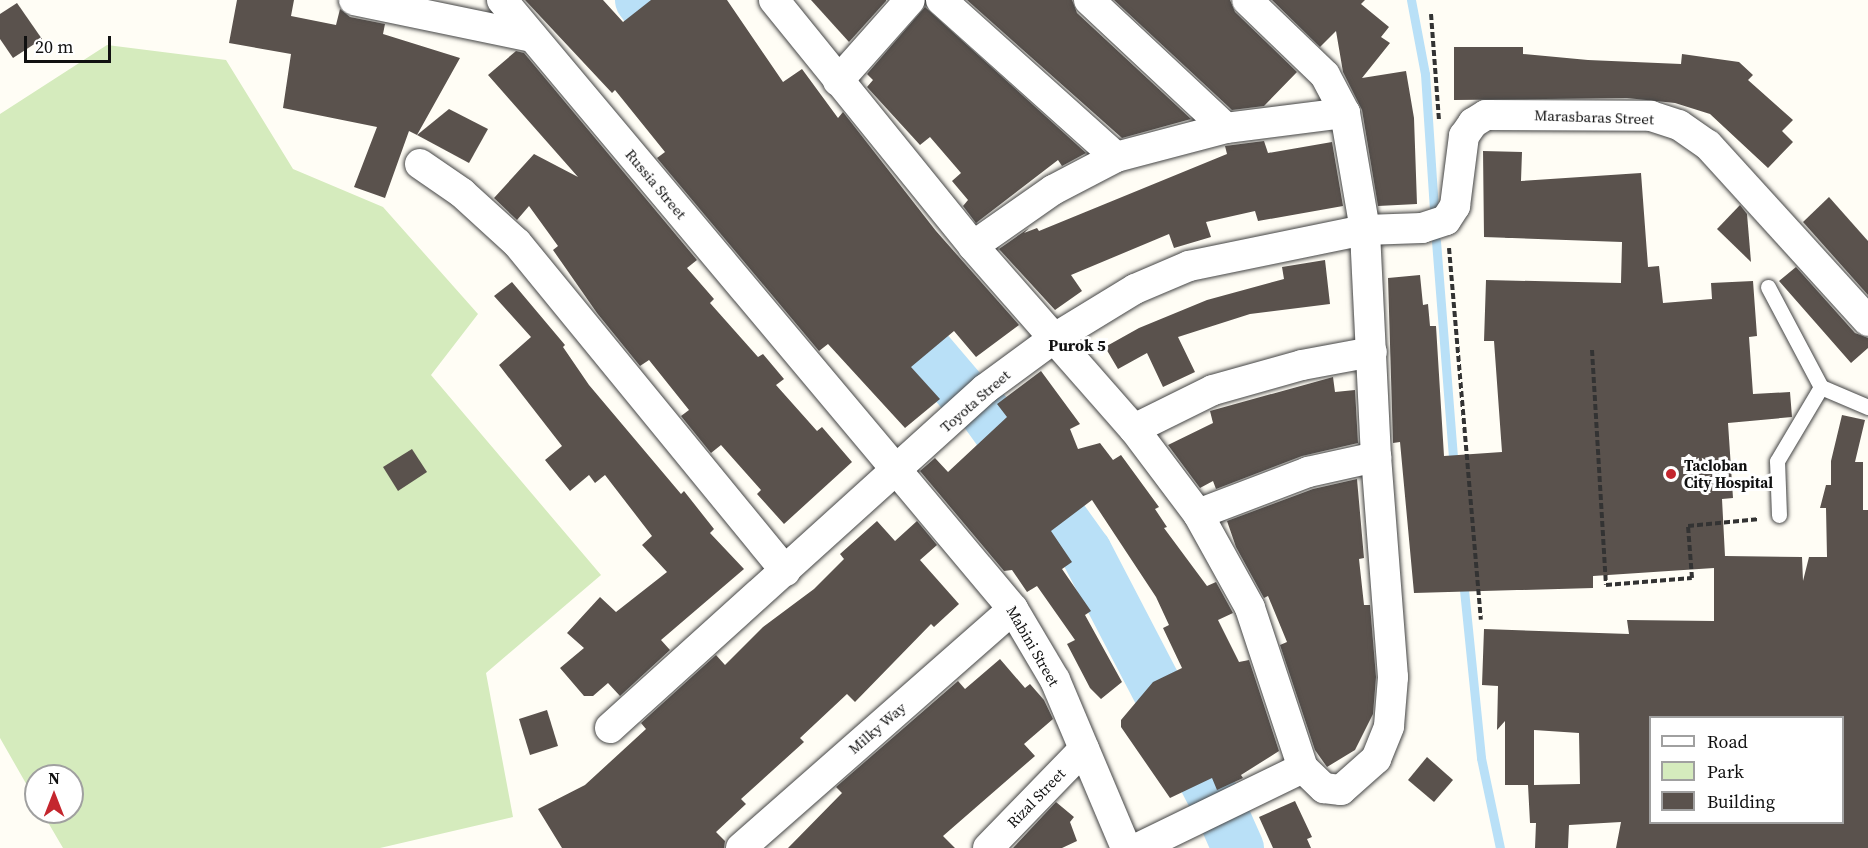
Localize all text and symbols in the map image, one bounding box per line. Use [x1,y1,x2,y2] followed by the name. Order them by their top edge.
[27,24,114,62] scale bar
[35,34,73,59] text: 20 m
[1534,106,1654,128] street label: Marasbaras Street
[622,145,690,223] street label: Russia Street
[1048,335,1106,355] district label: Purok 5
[937,366,1013,436] street label: Toyota Street
[1684,456,1773,491] place label: Tacloban City Hospital
[1662,465,1680,483] marker: Tacloban City Hospital
[1003,603,1063,689] street label: Mabini Street
[845,698,909,758] street label: Milky Way
[1649,716,1844,824] legend
[1707,729,1748,754] text: Road
[1707,759,1744,784] text: Park
[24,764,84,824] north arrow
[1003,765,1069,831] street label: Rizal Street
[48,767,60,789] text: N
[1707,789,1775,814] text: Building

